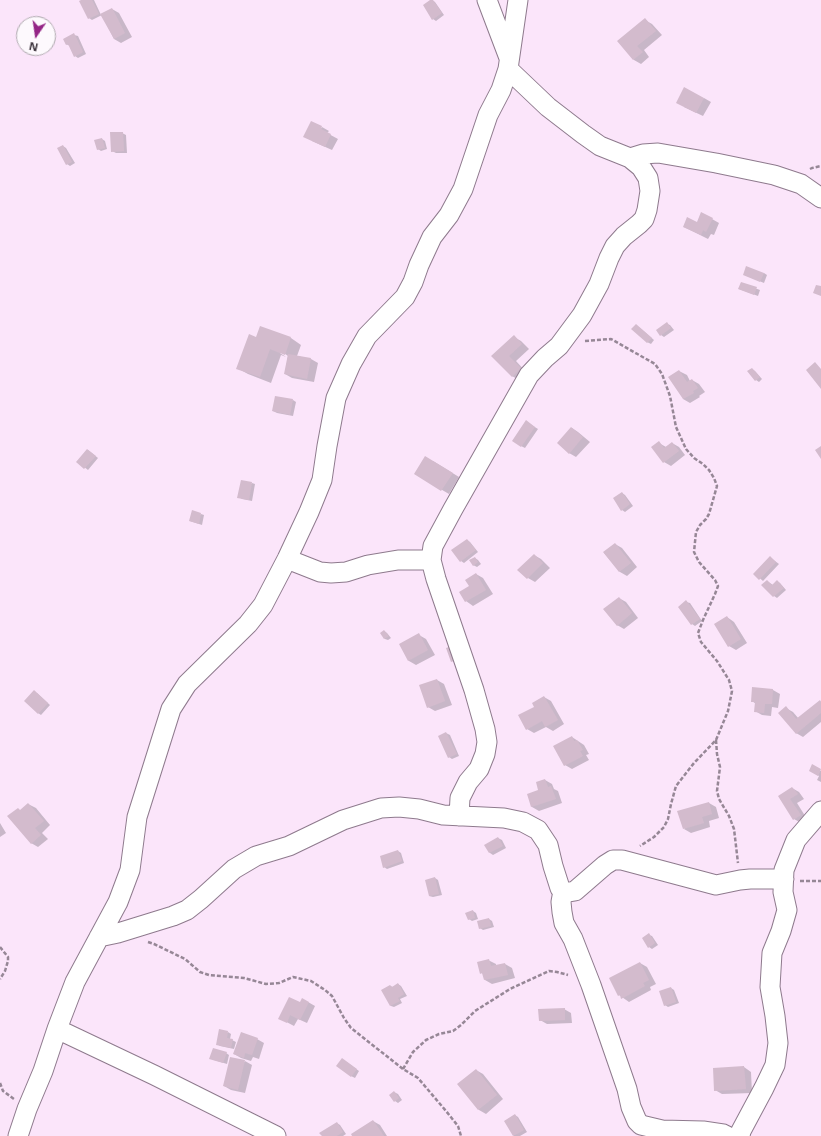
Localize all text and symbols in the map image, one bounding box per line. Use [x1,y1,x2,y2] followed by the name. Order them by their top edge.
[16,16,56,56] north arrow
[27,39,39,56] text: N

